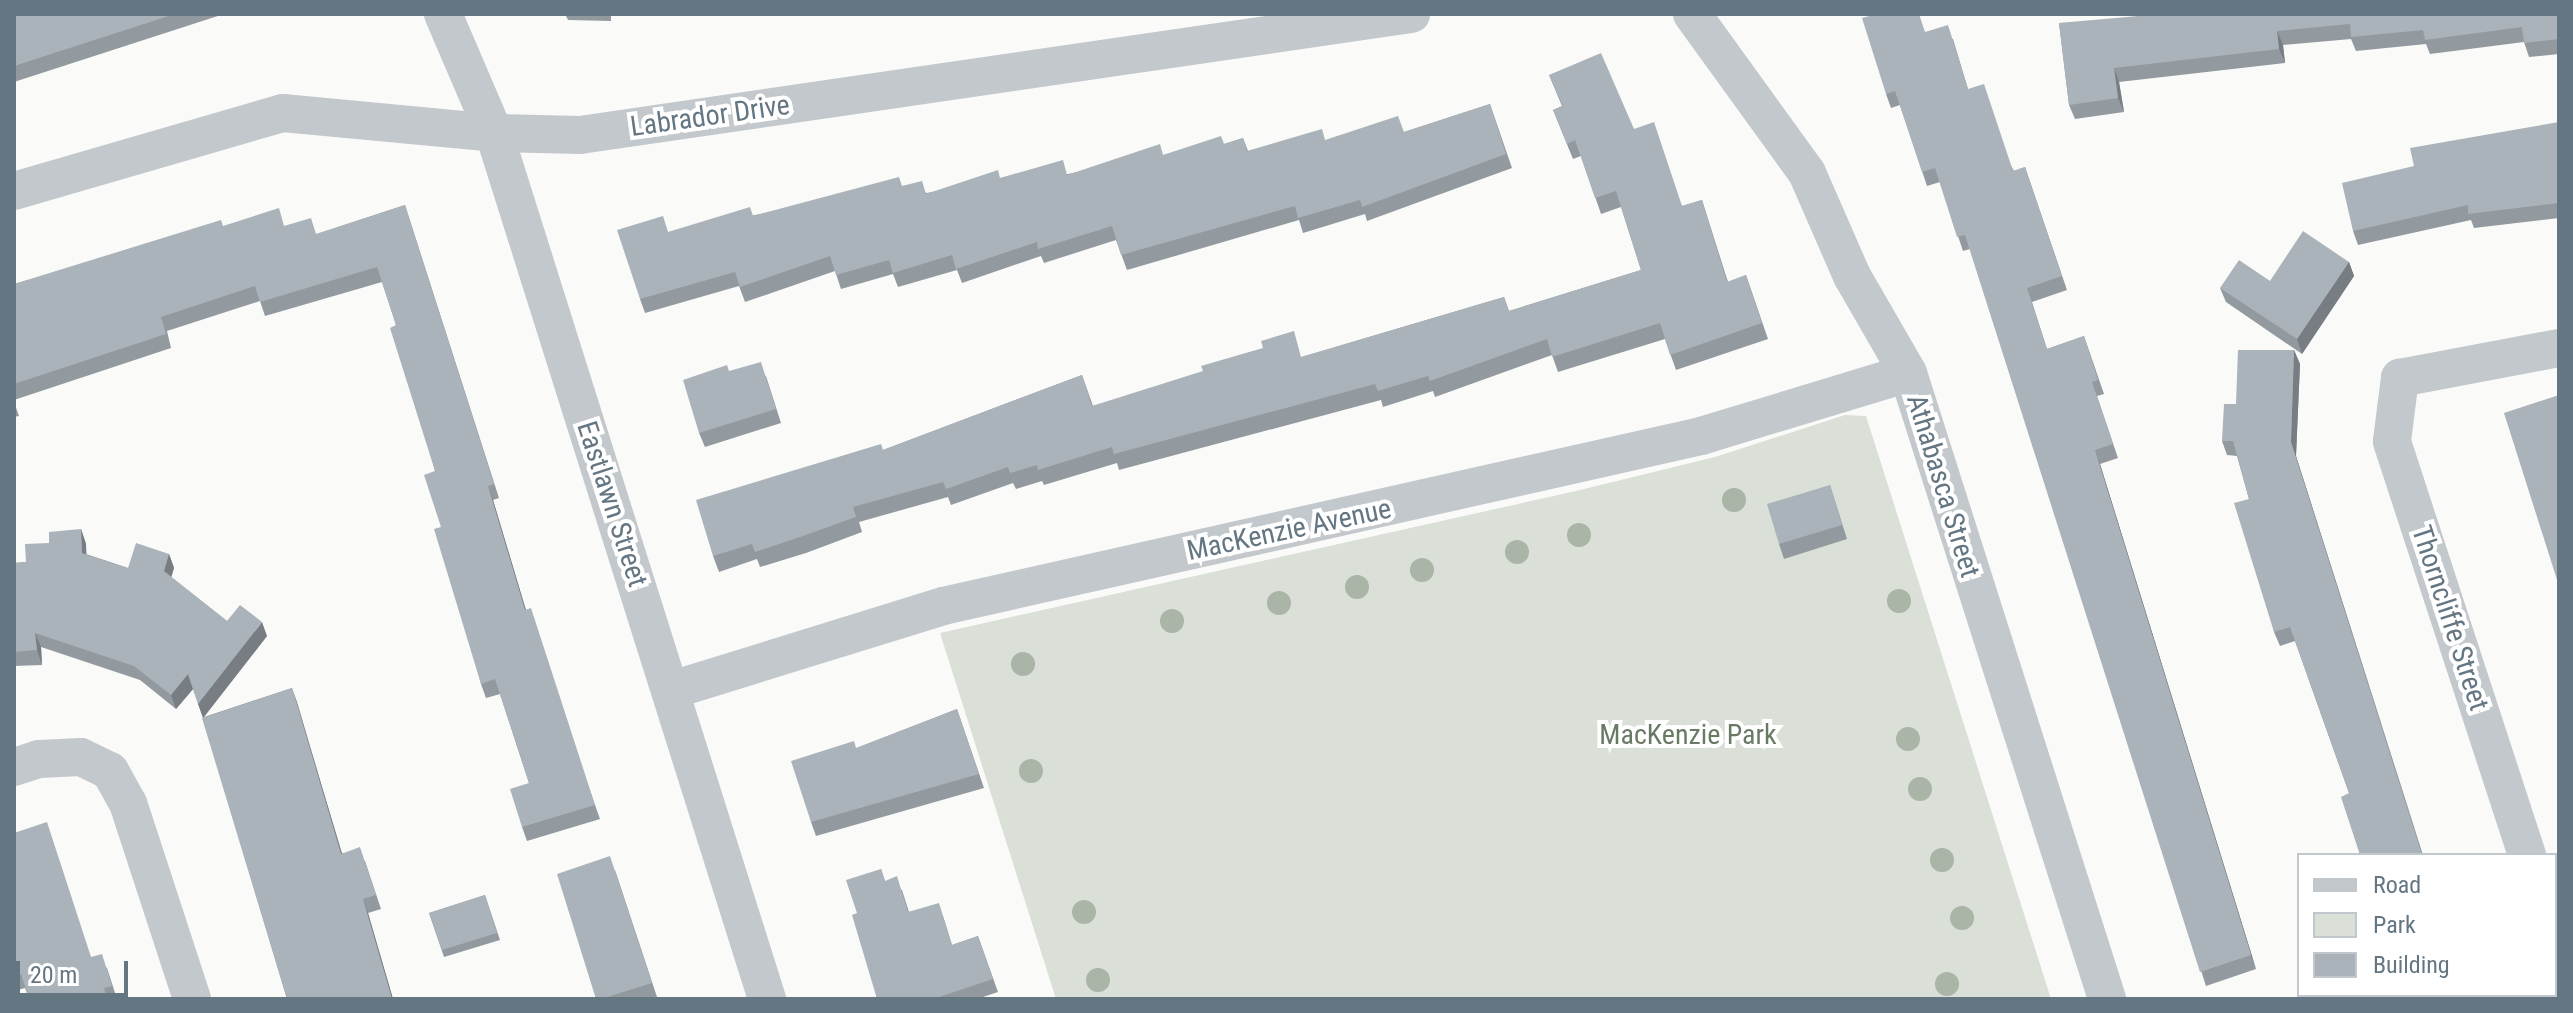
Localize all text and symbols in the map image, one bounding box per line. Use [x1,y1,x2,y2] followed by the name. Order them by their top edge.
[628,88,792,144] street label: Labrador Drive
[1899,390,1987,582] street label: Athabasca Street
[569,417,655,591] street label: Eastlawn Street
[1184,492,1394,568] street label: MacKenzie Avenue
[2404,521,2496,715] street label: Thorncliffe Street
[1599,718,1777,752] park label: MacKenzie Park
[2297,853,2557,997] legend
[2373,871,2421,899] text: Road
[2373,911,2416,939] text: Park
[20,945,132,995] scale bar
[2373,951,2450,979] text: Building
[30,961,77,989] text: 20 m

